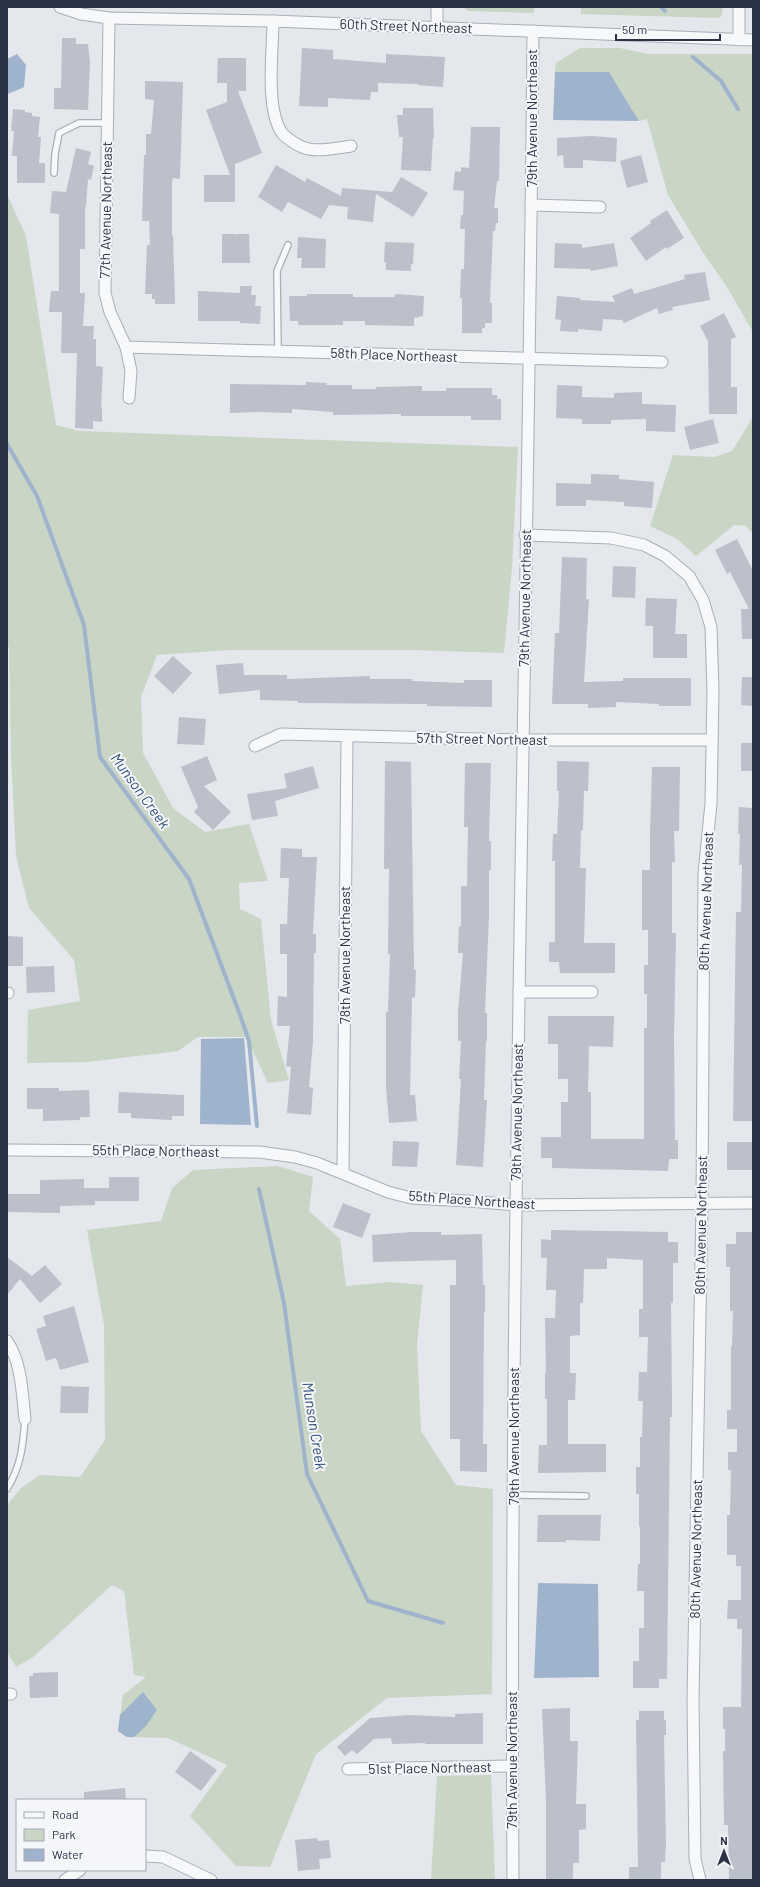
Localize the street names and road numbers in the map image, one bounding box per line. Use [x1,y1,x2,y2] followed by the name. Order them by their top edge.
[339,15,473,36] street label: 60th Street Northeast
[523,49,540,187] street label: 79th Avenue Northeast
[96,141,115,279] street label: 77th Avenue Northeast
[330,344,458,365] street label: 58th Place Northeast
[515,529,534,667] street label: 79th Avenue Northeast
[416,729,548,748] street label: 57th Street Northeast
[695,831,716,971] street label: 80th Avenue Northeast
[336,886,353,1024] street label: 78th Avenue Northeast
[507,1043,526,1181] street label: 79th Avenue Northeast
[92,1141,220,1160] street label: 55th Place Northeast
[691,1155,710,1295] street label: 80th Avenue Northeast
[408,1187,536,1212] street label: 55th Place Northeast
[505,1367,522,1505] street label: 79th Avenue Northeast
[686,1479,705,1619] street label: 80th Avenue Northeast
[503,1691,520,1829] street label: 79th Avenue Northeast
[368,1758,492,1777] street label: 51st Place Northeast

